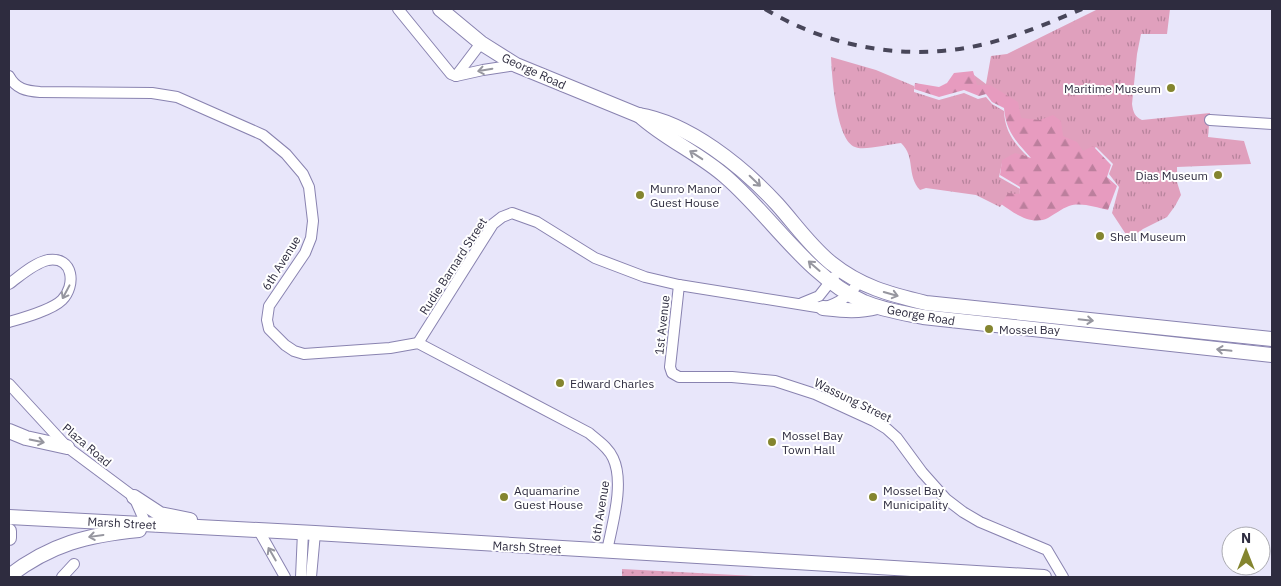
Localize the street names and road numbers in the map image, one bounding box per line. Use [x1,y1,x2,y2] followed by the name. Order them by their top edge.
[500,50,568,92] street label: George Road
[416,215,490,317] street label: Rudie Barnard Street
[258,233,304,293] street label: 6th Avenue
[651,294,673,356] street label: 1st Avenue
[886,302,956,328] street label: George Road
[812,375,894,425] street label: Wassung Street
[59,420,115,470] street label: Plaza Road
[588,479,612,542] street label: 6th Avenue
[87,514,157,532] street label: Marsh Street
[492,538,562,556] street label: Marsh Street

